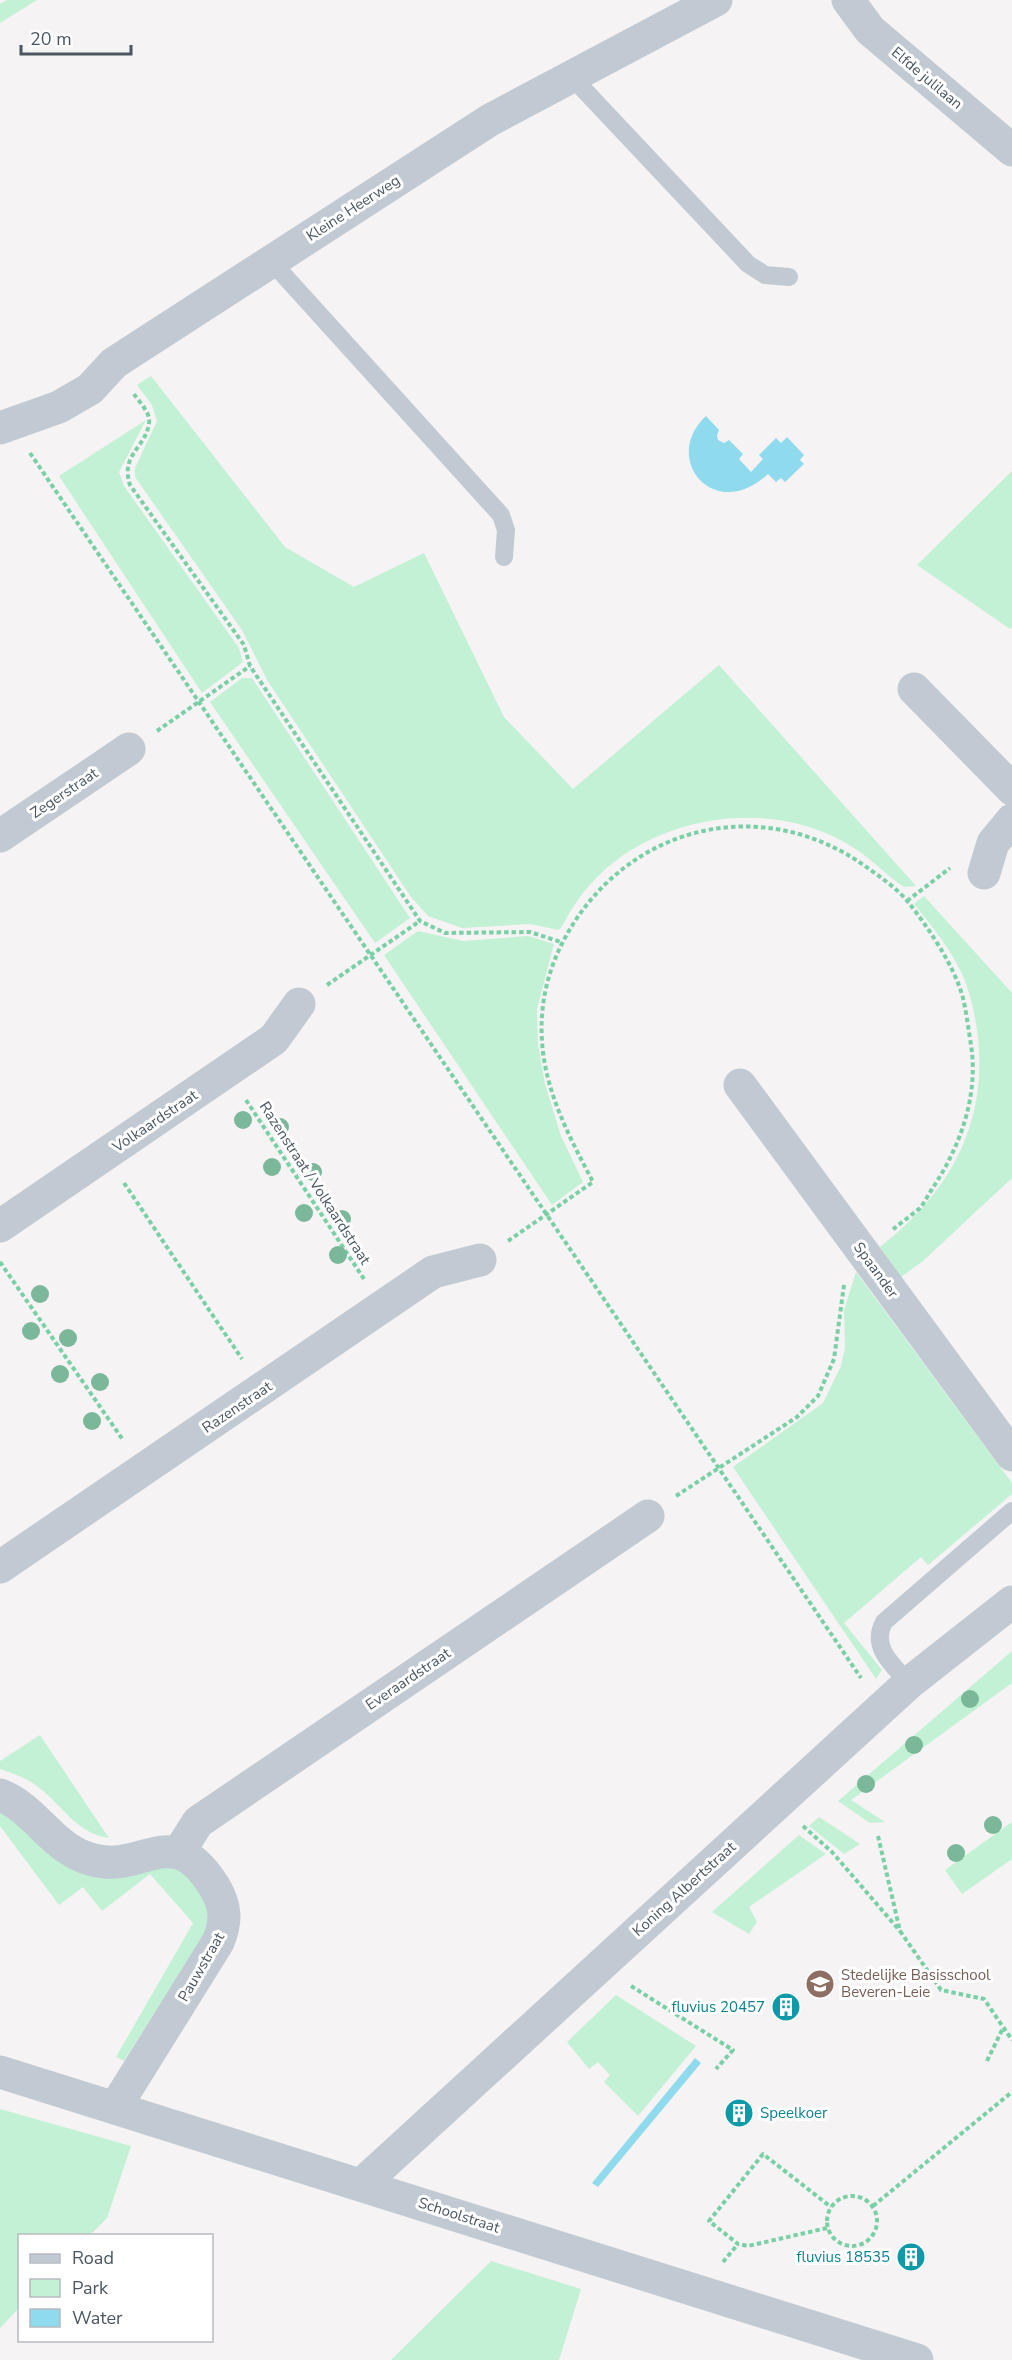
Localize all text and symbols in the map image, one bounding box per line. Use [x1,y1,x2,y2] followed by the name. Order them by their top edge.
[21,18,130,56] scale bar
[30,27,72,51] text: 20 m
[887,42,967,114] street label: Elfde julilaan
[302,170,404,246] street label: Kleine Heerweg
[26,763,102,823] street label: Zegerstraat
[108,1085,202,1157] street label: Volkaardstraat
[255,1098,376,1269] street label: Razenstraat / Volkaardstraat
[849,1238,903,1302] street label: Spaander
[198,1376,276,1438] street label: Razenstraat
[362,1643,455,1715] street label: Everaardstraat
[628,1837,741,1941] street label: Koning Albertstraat
[173,1928,229,2005] street label: Pauwstraat
[841,1965,991,2002] place label: Stedelijke Basisschool Beveren-Leie
[804,1968,836,2000] school or university icon: Stedelijke Basisschool Beveren-Leie
[770,1991,802,2023] building icon: fluvius 20457
[671,1997,765,2017] place label: fluvius 20457
[723,2097,755,2129] building icon: Speelkoer
[760,2103,828,2123] place label: Speelkoer
[416,2192,503,2238] street label: Schoolstraat
[18,2234,213,2342] legend
[895,2241,927,2273] building icon: fluvius 18535
[72,2246,114,2270] text: Road
[796,2247,890,2267] place label: fluvius 18535
[72,2276,109,2300] text: Park
[72,2306,123,2330] text: Water

